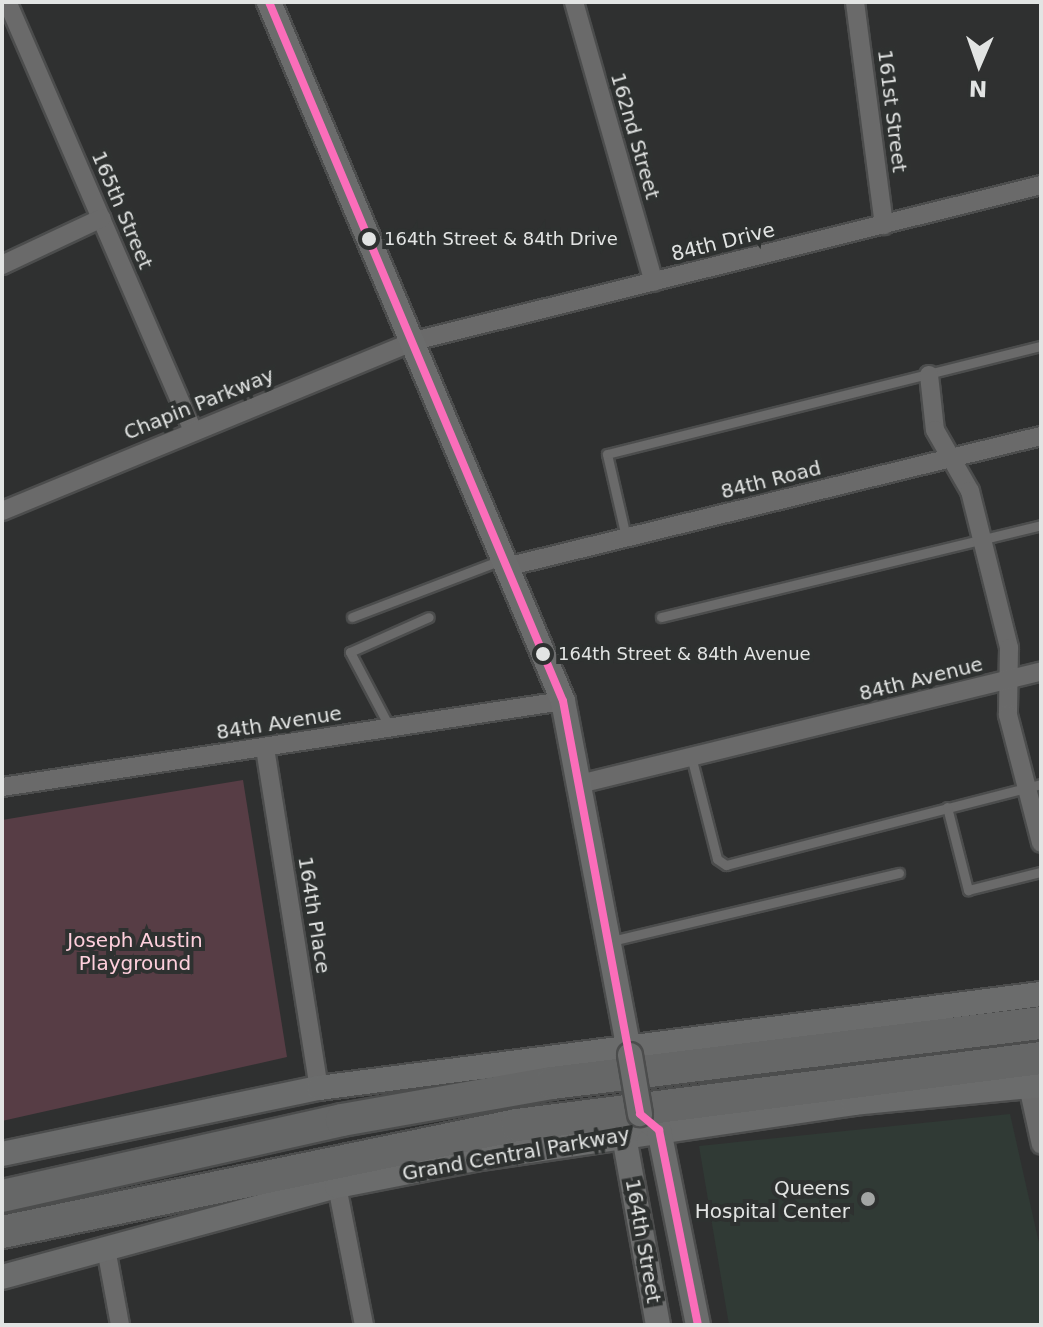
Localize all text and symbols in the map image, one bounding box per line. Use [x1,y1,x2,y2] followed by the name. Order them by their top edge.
[939,24,1019,104] north arrow
[873,48,911,174] street label: 161st Street
[605,70,665,202] street label: 162nd Street
[969,76,988,101] text: N
[86,147,158,273] street label: 165th Street
[669,218,777,266] street label: 84th Drive
[384,228,618,250] place label: 164th Street & 84th Drive
[361,231,377,247] marker: 164th Street & 84th Drive
[120,363,278,445] street label: Chapin Parkway
[718,456,824,504] street label: 84th Road
[558,643,811,665] place label: 164th Street & 84th Avenue
[535,646,551,662] marker: 164th Street & 84th Avenue
[857,652,985,706] street label: 84th Avenue
[215,701,343,745] street label: 84th Avenue
[293,855,335,975] street label: 164th Place
[67,928,203,975] park label: Joseph Austin Playground
[400,1122,632,1186] street label: Grand Central Parkway
[695,1176,850,1223] place label: Queens Hospital Center
[620,1177,666,1305] street label: 164th Street
[857,1188,879,1210] marker: Queens Hospital Center

